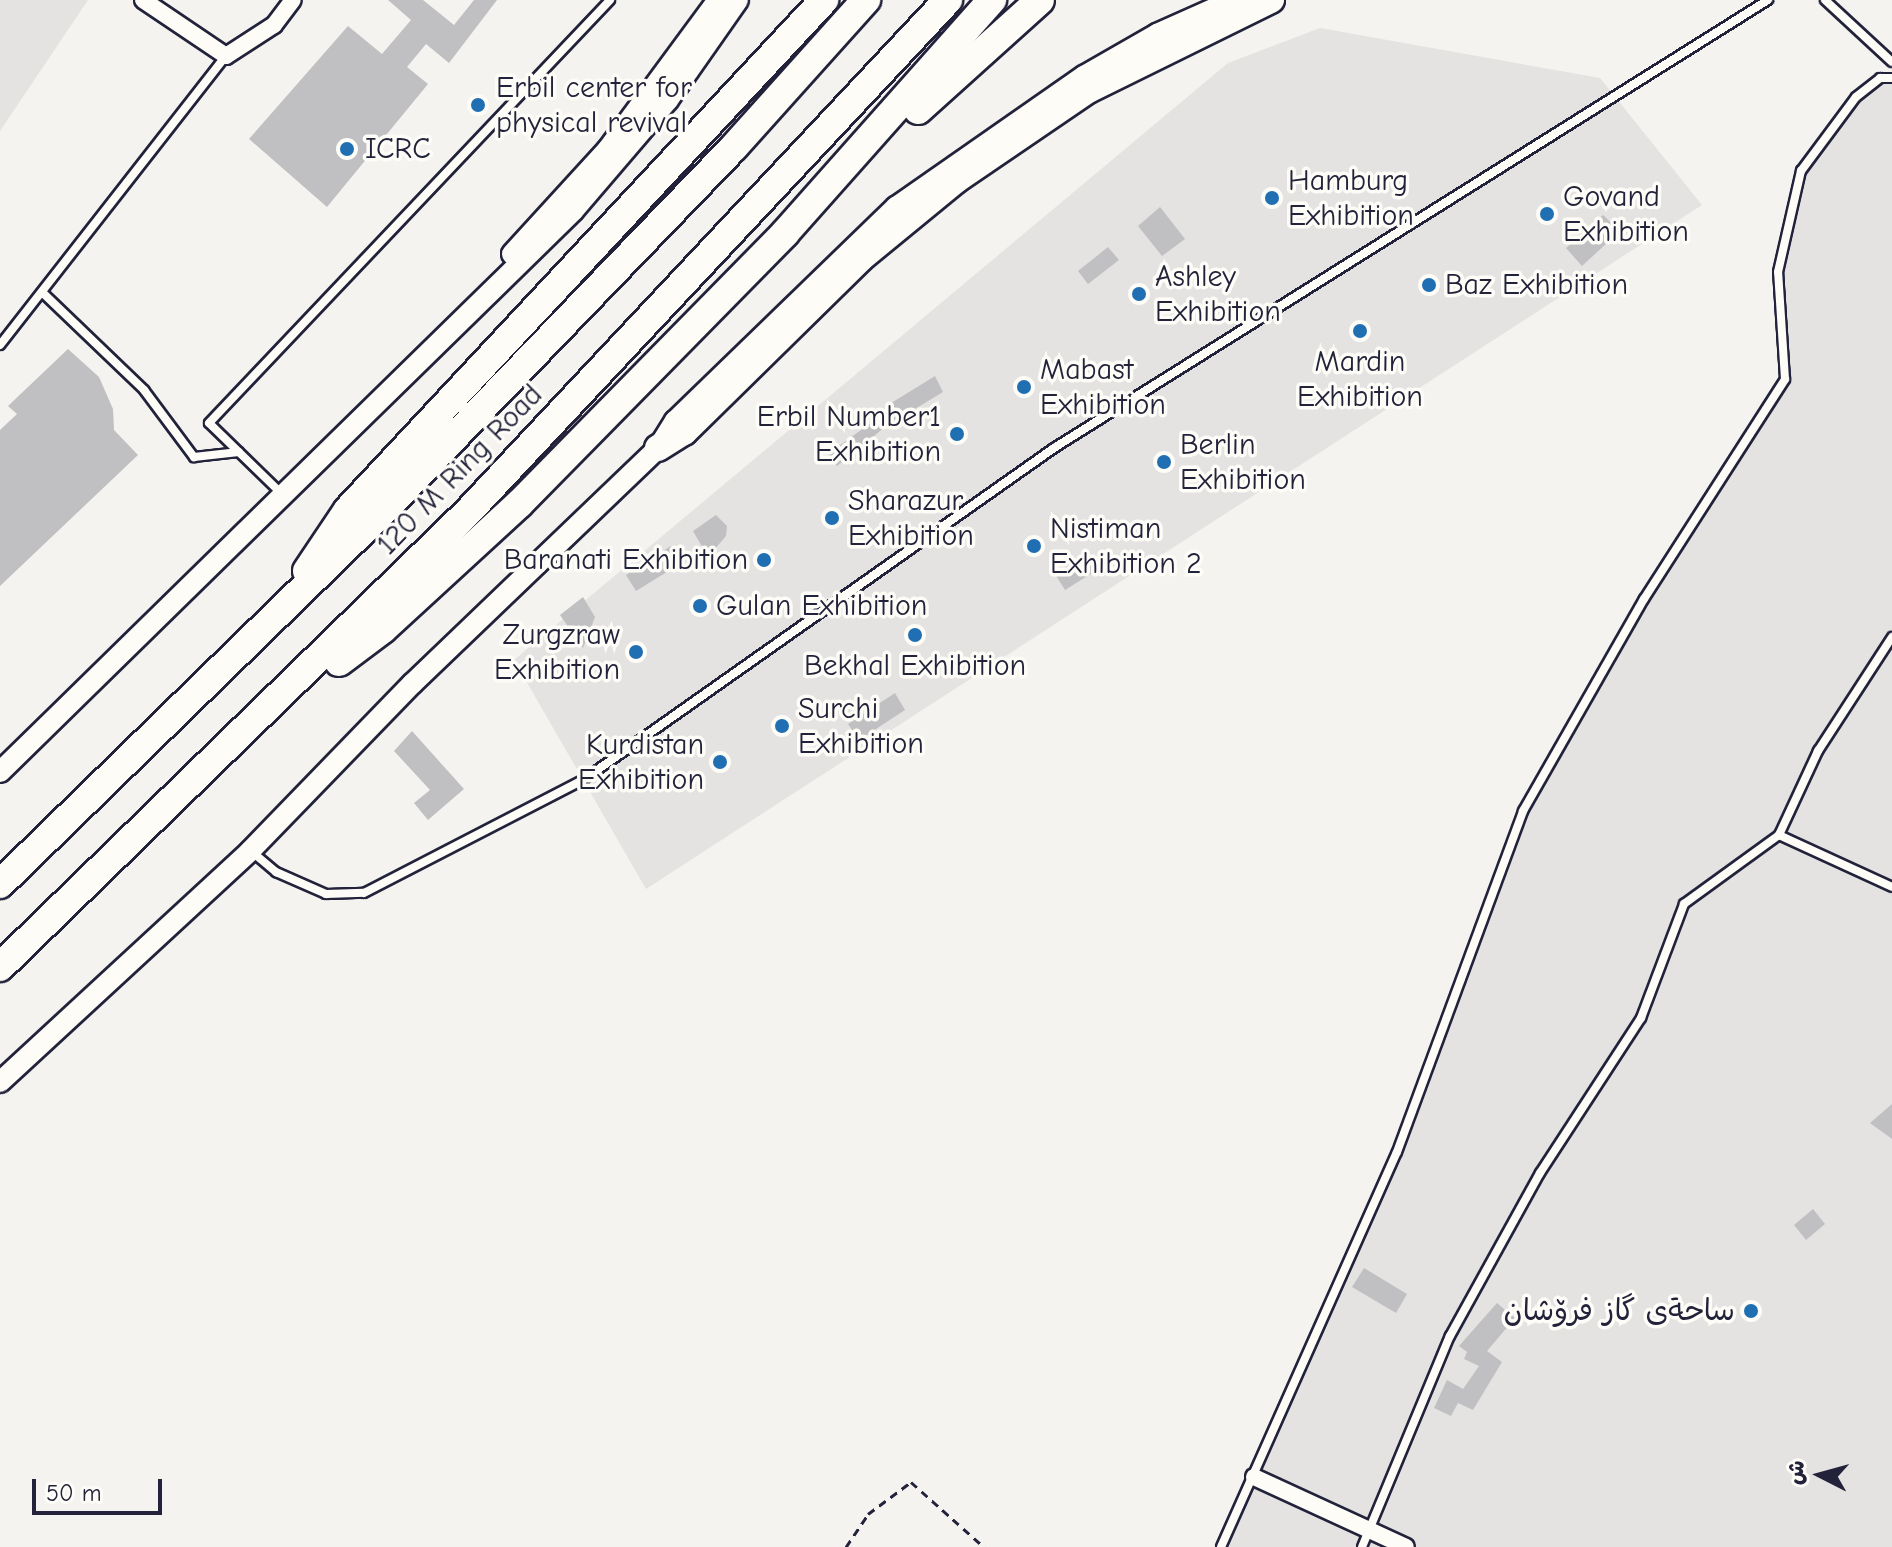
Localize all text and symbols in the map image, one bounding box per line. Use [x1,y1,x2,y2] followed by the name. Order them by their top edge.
[496,70,692,140] place label: Erbil center for physical revival
[467,94,489,116] marker: Erbil center for physical revival
[365,131,431,167] place label: ICRC
[336,138,358,160] marker: ICRC
[1288,163,1414,234] place label: Hamburg Exhibition
[1563,179,1689,250] place label: Govand Exhibition
[1263,189,1281,207] marker: Hamburg Exhibition
[1538,205,1556,223] marker: Govand Exhibition
[1155,259,1281,330] place label: Ashley Exhibition
[1445,267,1628,303] place label: Baz Exhibition
[1420,276,1438,294] marker: Baz Exhibition
[1130,285,1148,303] marker: Ashley Exhibition
[1351,322,1369,340] marker: Mardin Exhibition
[1297,344,1423,414] place label: Mardin Exhibition
[1040,352,1166,422] place label: Mabast Exhibition
[370,377,550,563] street label: 120 M Ring Road
[1015,378,1033,396] marker: Mabast Exhibition
[757,399,941,470] place label: Erbil Number1 Exhibition
[948,425,966,443] marker: Erbil Number1 Exhibition
[1180,427,1306,498] place label: Berlin Exhibition
[1155,453,1173,471] marker: Berlin Exhibition
[848,483,974,554] place label: Sharazur Exhibition
[823,509,841,527] marker: Sharazur Exhibition
[1050,511,1202,582] place label: Nistiman Exhibition 2
[1025,537,1043,555] marker: Nistiman Exhibition 2
[504,542,748,578] place label: Baranati Exhibition
[755,551,773,569] marker: Baranati Exhibition
[716,588,927,624] place label: Gulan Exhibition
[691,597,709,615] marker: Gulan Exhibition
[494,617,620,688] place label: Zurgzraw Exhibition
[906,626,924,644] marker: Bekhal Exhibition
[627,643,645,661] marker: Zurgzraw Exhibition
[804,648,1026,684] place label: Bekhal Exhibition
[798,691,924,762] place label: Surchi Exhibition
[773,717,791,735] marker: Surchi Exhibition
[578,727,704,798] place label: Kurdistan Exhibition
[711,753,729,771] marker: Kurdistan Exhibition
[1504,1293,1735,1329] place label: ساحةی گاز فرۆشان
[1742,1302,1760,1320] marker: ساحةی گاز فرۆشان
[1780,1435,1860,1515] north arrow
[1782,1459,1810,1486] text: ش
[36,1463,166,1513] scale bar
[46,1479,102,1507] text: 50 m

